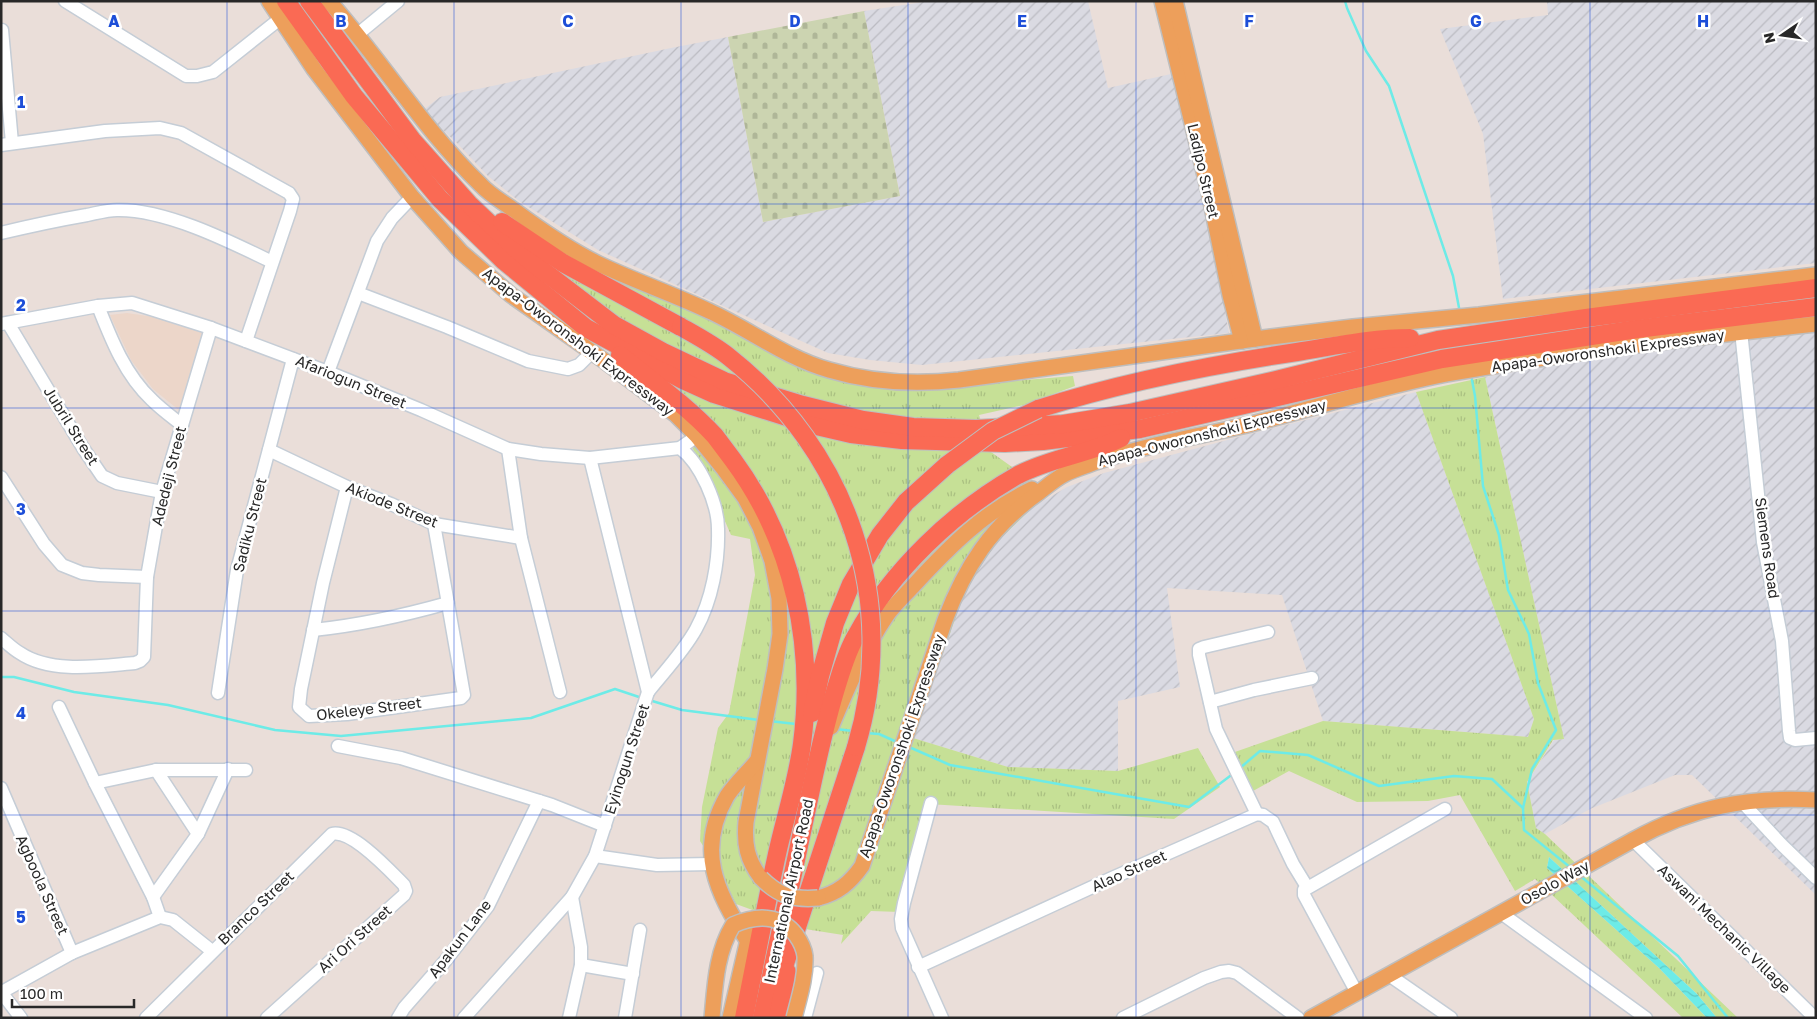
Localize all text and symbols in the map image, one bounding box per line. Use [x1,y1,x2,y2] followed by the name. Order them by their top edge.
[1757,10,1807,60] north arrow
[108,11,120,31] text: A
[335,11,347,31] text: B
[562,11,574,31] text: C
[789,11,801,31] text: D
[1017,11,1027,31] text: E
[1244,11,1254,31] text: F
[1470,11,1482,31] text: G
[1697,11,1709,31] text: H
[1759,31,1778,45] text: N
[17,92,25,112] text: 1
[1184,122,1224,220] street label: Ladipo Street
[479,263,678,419] street label: Apapa-Oworonshoki Expressway
[16,295,26,315] text: 2
[1490,325,1726,375] street label: Apapa-Oworonshoki Expressway
[293,351,409,412] street label: Afariogun Street
[41,383,103,468] street label: Jubril Street
[1096,395,1328,469] street label: Apapa-Oworonshoki Expressway
[147,424,189,527] street label: Adedeji Street
[229,476,269,574] street label: Sadiku Street
[344,477,441,531] street label: Akiode Street
[1752,496,1784,600] street label: Siemens Road
[16,499,26,519] text: 3
[854,631,948,860] street label: Apapa-Oworonshoki Expressway
[315,693,423,723] street label: Okeleye Street
[600,701,652,816] street label: Eyinogun Street
[16,703,26,723] text: 4
[760,797,816,985] street label: International Airport Road
[13,832,73,937] street label: Agboola Street
[1088,846,1169,895] street label: Alao Street
[1517,856,1593,908] street label: Osolo Way
[1654,860,1795,997] street label: Aswani Mechanic Village
[214,866,297,948] street label: Branco Street
[424,895,495,981] street label: Apakun Lane
[314,901,395,976] street label: Ari Ori Street
[16,907,26,927] text: 5
[12,976,135,1008] scale bar
[20,984,63,1002] text: 100 m

